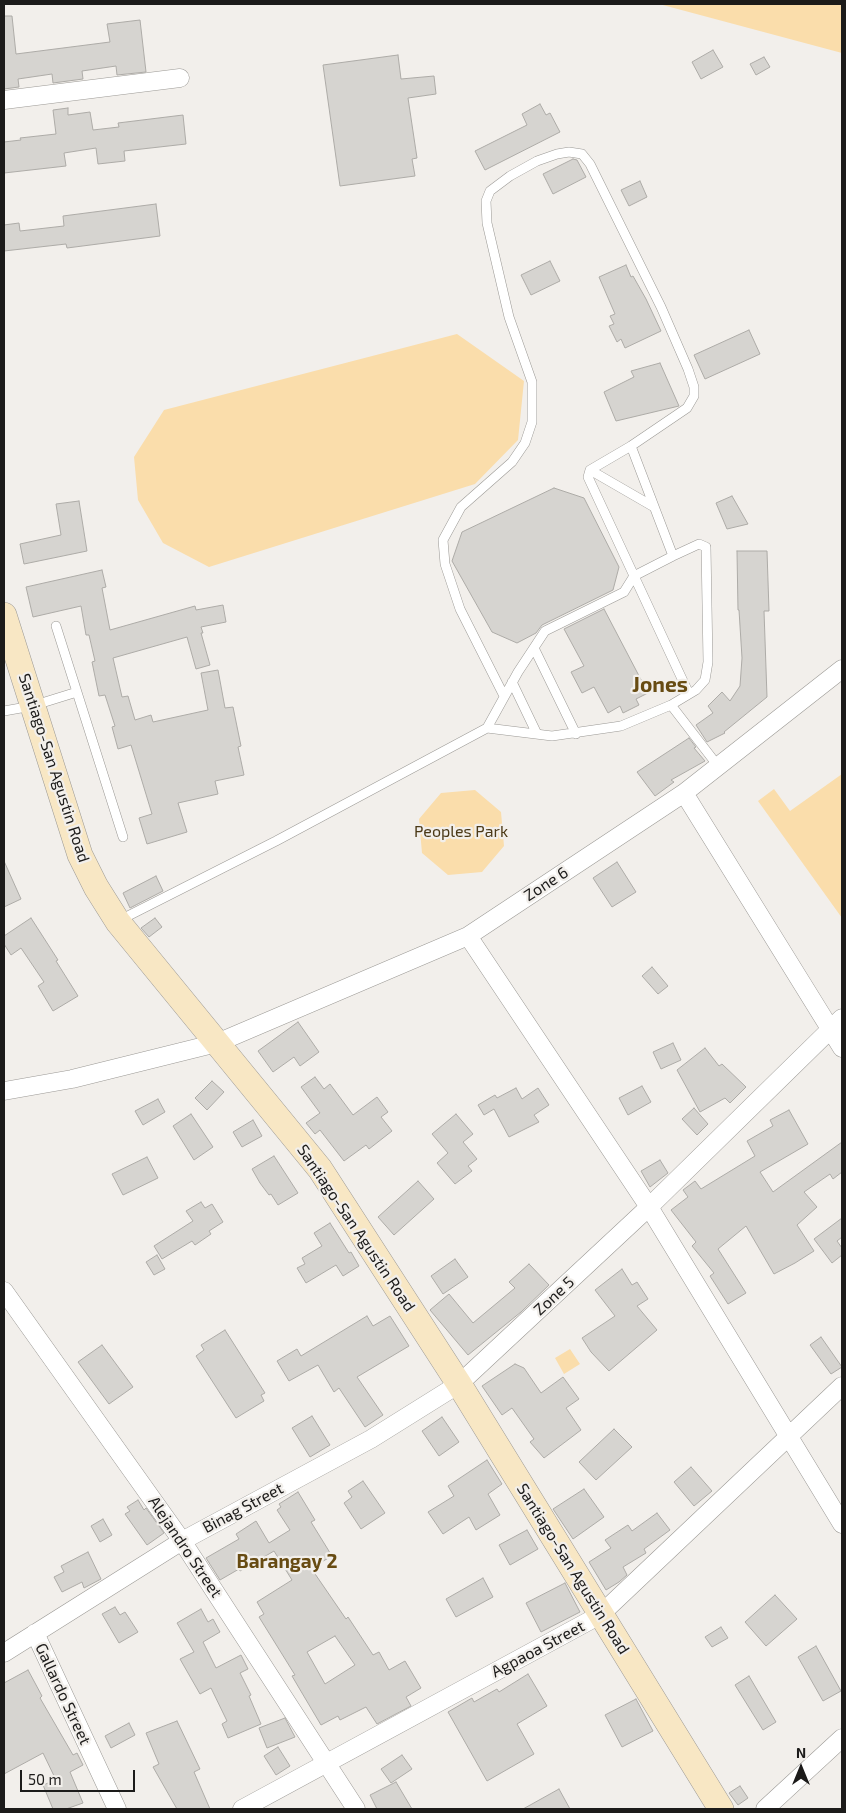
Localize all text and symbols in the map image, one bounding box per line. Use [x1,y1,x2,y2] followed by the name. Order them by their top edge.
[14,671,94,865] street label: Santiago-San Agustin Road
[632,672,688,698] district label: Jones
[414,822,508,842] park label: Peoples Park
[520,863,572,905] street label: Zone 6
[293,1141,419,1315] street label: Santiago-San Agustin Road
[530,1273,578,1319] street label: Zone 5
[199,1479,287,1537] street label: Binag Street
[513,1480,633,1658] street label: Santiago-San Agustin Road
[144,1493,226,1601] street label: Alejandro Street
[237,1551,337,1573] district label: Barangay 2
[488,1616,588,1682] street label: Agpaoa Street
[31,1640,95,1748] street label: Gallardo Street
[776,1743,826,1793] north arrow
[796,1744,806,1761] text: N
[22,1760,138,1792] scale bar
[28,1770,62,1788] text: 50 m

